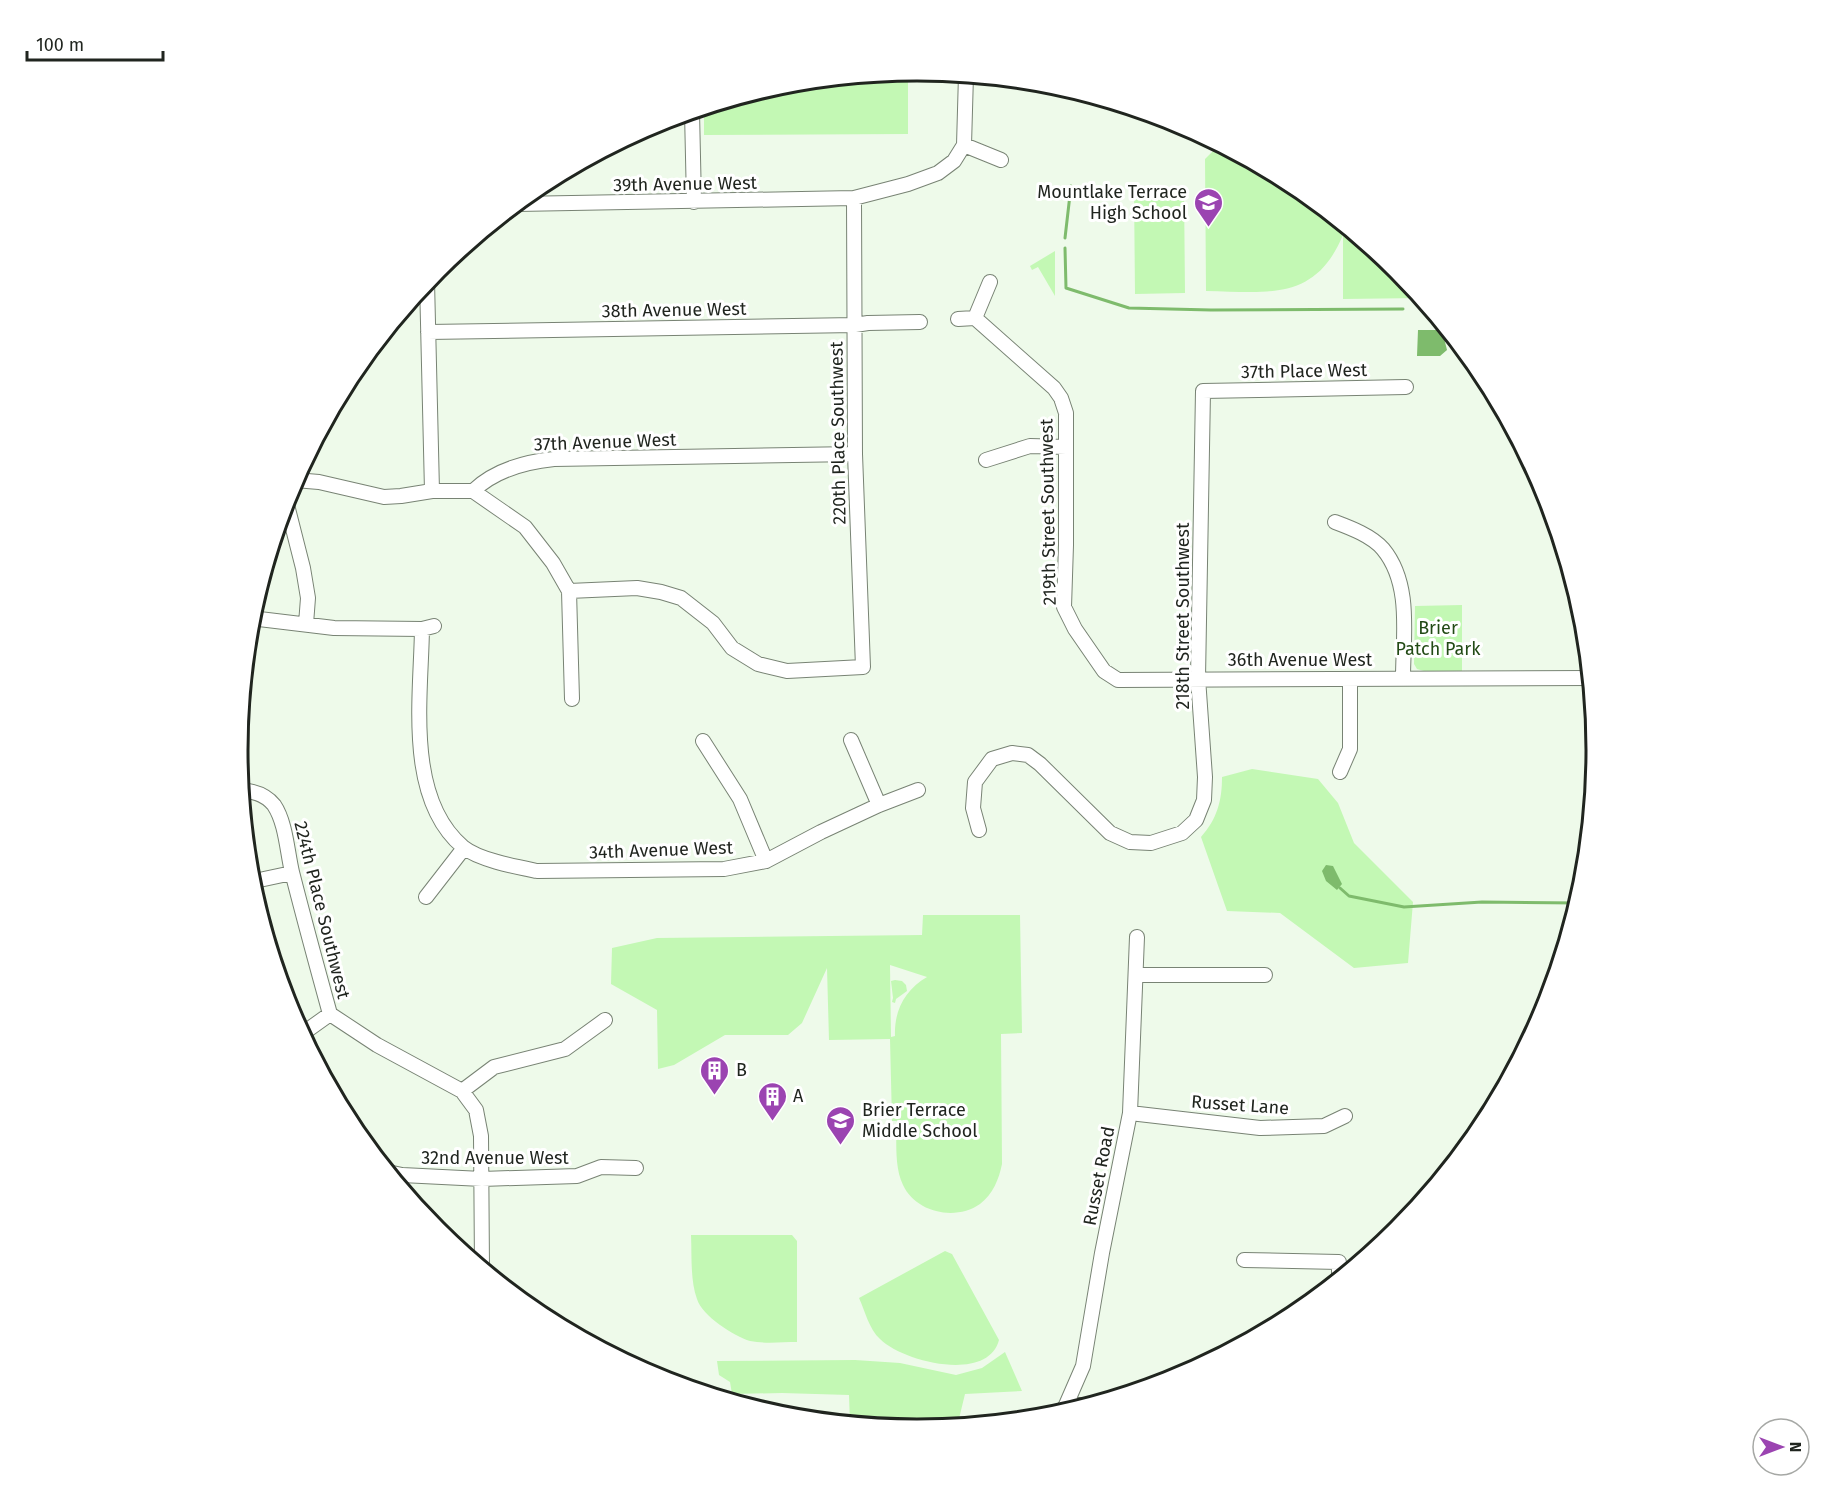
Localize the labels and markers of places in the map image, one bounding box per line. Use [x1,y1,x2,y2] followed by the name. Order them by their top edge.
[1037,181,1187,224] place label: Mountlake Terrace High School
[1192,186,1224,228] school or university icon: Mountlake Terrace High School
[699,1054,731,1096] building icon: B
[736,1059,747,1081] place label: B
[756,1080,788,1122] building icon: A
[793,1085,804,1107] place label: A
[862,1099,978,1142] place label: Brier Terrace Middle School
[825,1104,857,1146] school or university icon: Brier Terrace Middle School

